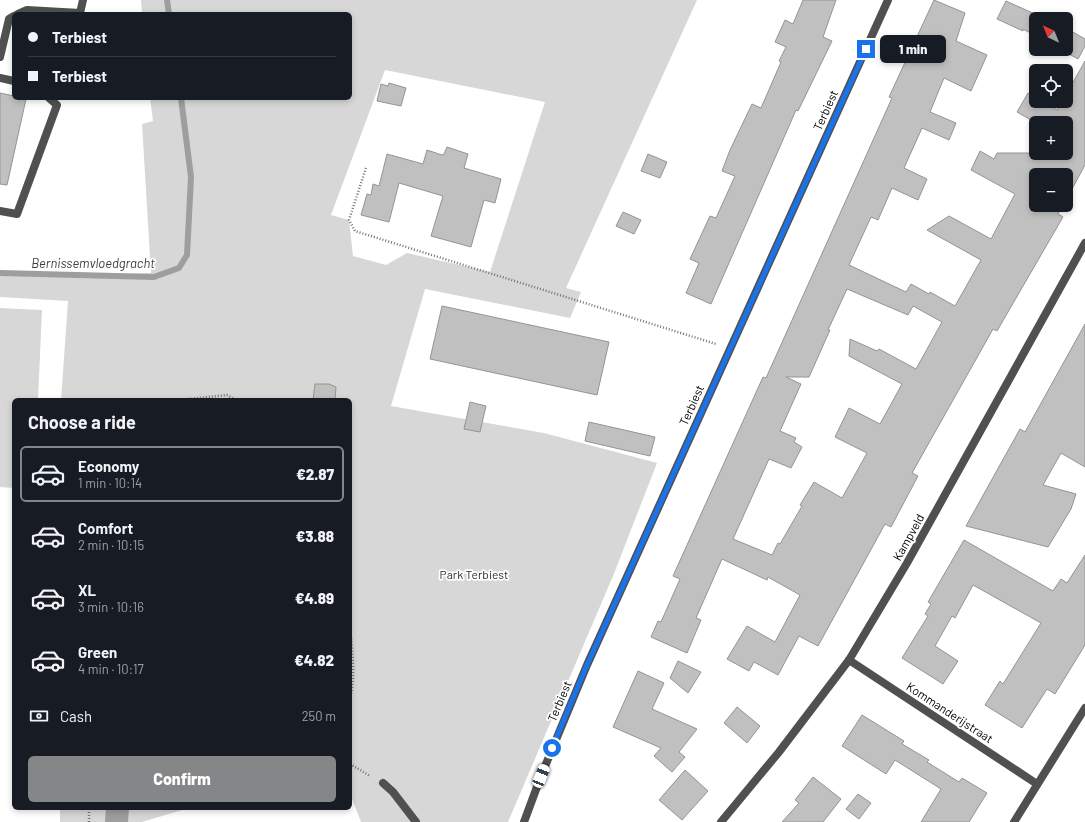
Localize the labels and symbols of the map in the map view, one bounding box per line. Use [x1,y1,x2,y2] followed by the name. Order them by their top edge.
[1029,12,1073,56] north arrow
[880,35,946,63] callout: 1 min
[857,40,875,58] route end
[810,88,840,132] street label: Terbiest
[31,255,155,271] water label: Bernissemvloedgracht
[676,383,706,427] street label: Terbiest
[889,511,927,563] street label: Kampveld
[440,567,508,581] park label: Park Terbiest
[544,679,574,723] street label: Terbiest
[904,679,996,745] street label: Kommanderijstraat
[543,739,561,757] route start
[531,763,551,789] car

